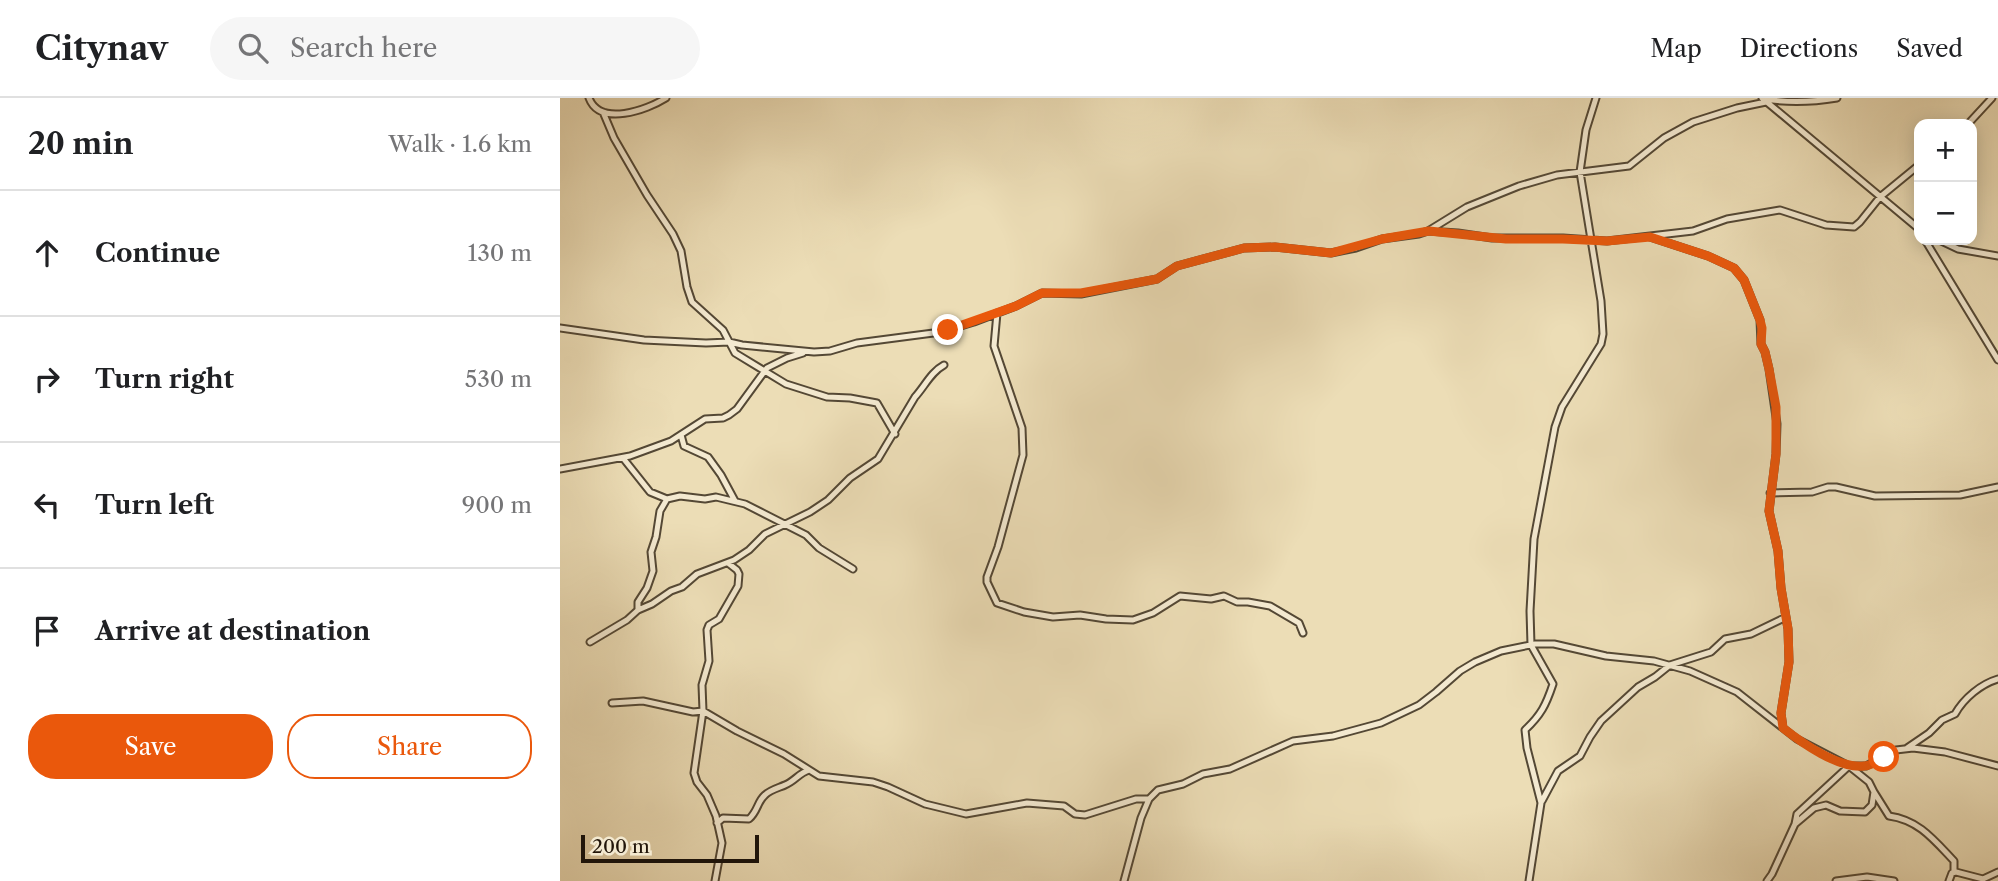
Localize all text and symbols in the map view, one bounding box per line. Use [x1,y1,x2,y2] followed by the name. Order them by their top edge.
[210,17,700,80] search box
[35,28,168,69] text: Citynav
[234,29,272,67] icon: search
[290,32,437,64] text: Search here
[1650,34,1702,63] text: Map
[1740,34,1858,63] text: Directions
[1896,34,1963,63] text: Saved
[1914,119,1977,245] map controls
[1914,119,1977,182] button: +
[28,125,134,162] text: 20 min
[388,130,532,158] text: Walk · 1.6 km
[1914,182,1977,245] button: −
[28,234,66,272] icon: ahead
[95,237,220,269] text: Continue
[468,239,532,267] text: 130 m
[932,314,963,345] route end
[28,360,66,398] icon: right
[95,363,234,395] text: Turn right
[465,365,532,393] text: 530 m
[28,486,66,524] icon: left
[95,489,214,521] text: Turn left
[462,491,532,519] text: 900 m
[28,612,66,650] icon: arrive
[95,615,370,647] text: Arrive at destination
[28,714,273,779] button: Save
[287,714,532,779] button: Share
[1868,741,1899,772] route start
[581,832,760,864] scale bar
[592,835,650,858] text: 200 m

